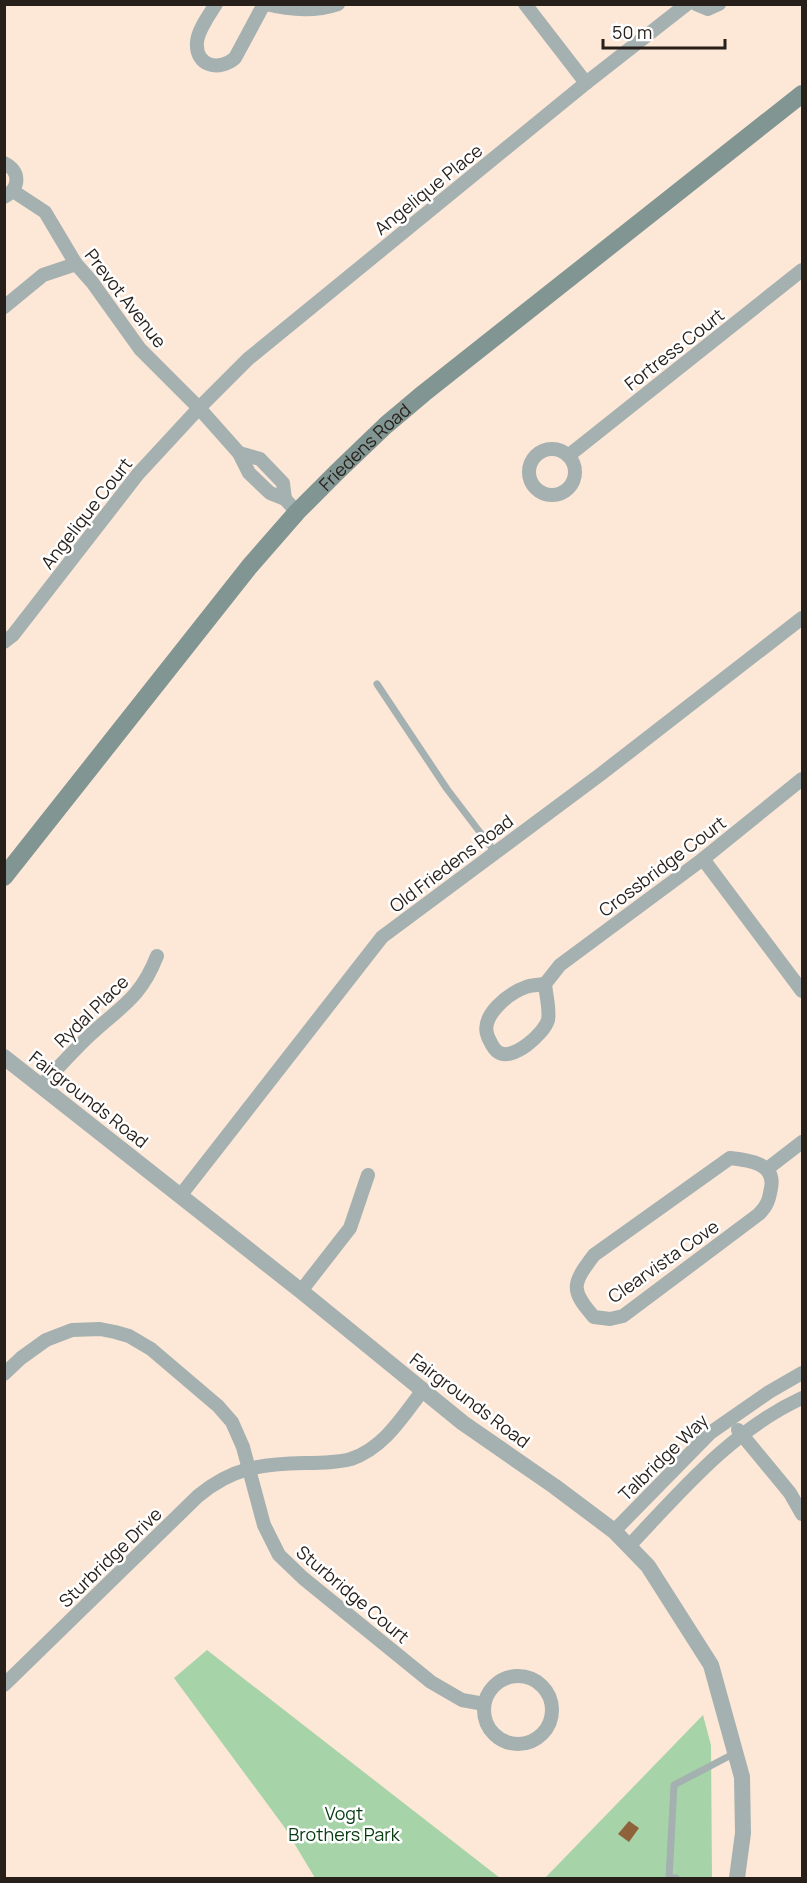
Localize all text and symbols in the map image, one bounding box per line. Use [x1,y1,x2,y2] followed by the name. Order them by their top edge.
[603,12,724,50] scale bar
[612,20,652,44] text: 50 m
[369,138,487,240] street label: Angelique Place
[80,244,172,352] street label: Prevot Avenue
[619,302,729,396] street label: Fortress Court
[313,398,415,496] street label: Friedens Road
[35,452,137,574] street label: Angelique Court
[384,809,518,917] street label: Old Friedens Road
[594,810,730,922] street label: Crossbridge Court
[49,970,133,1052] street label: Rydal Place
[25,1045,153,1153] street label: Fairgrounds Road
[603,1214,723,1308] street label: Clearvista Cove
[405,1347,535,1453] street label: Fairgrounds Road
[613,1408,713,1506] street label: Talbridge Way
[53,1502,167,1612] street label: Sturbridge Drive
[292,1540,414,1648] street label: Sturbridge Court
[288,1801,401,1846] park label: Vogt Brothers Park

